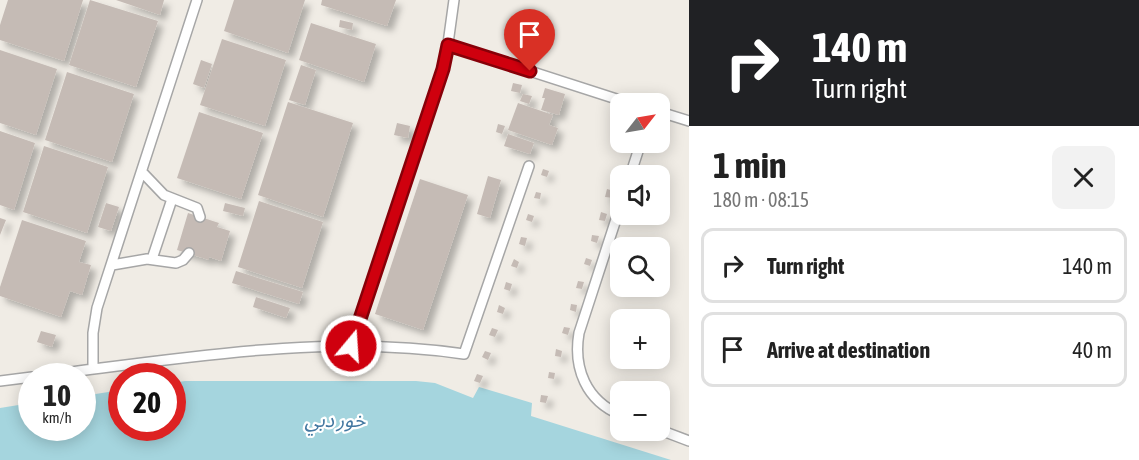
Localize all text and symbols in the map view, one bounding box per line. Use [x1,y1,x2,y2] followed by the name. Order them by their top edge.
[504,9,555,71] pin
[513,18,546,51] icon: arrive
[812,23,907,71] text: 140 m
[713,24,791,102] icon: right
[812,73,907,104] text: Turn right
[610,93,670,153] north arrow
[610,93,670,441] map controls
[713,144,787,186] text: 1 min
[1052,146,1115,209] button: close
[610,165,670,225] button: sound
[713,188,809,211] text: 180 m · 08:15
[610,237,670,297] button: search
[716,249,749,282] icon: right
[767,253,844,279] text: Turn right
[1062,253,1112,279] text: 140 m
[610,309,670,369] button: +
[319,314,383,378] position arrow
[716,333,749,366] icon: arrive
[767,337,930,363] text: Arrive at destination
[1072,337,1112,363] text: 40 m
[108,363,186,441] speed limit sign: 20
[43,378,71,412] text: 10
[610,381,670,441] button: −
[305,408,366,436] water label: خور دبي
[42,409,72,426] text: km/h

